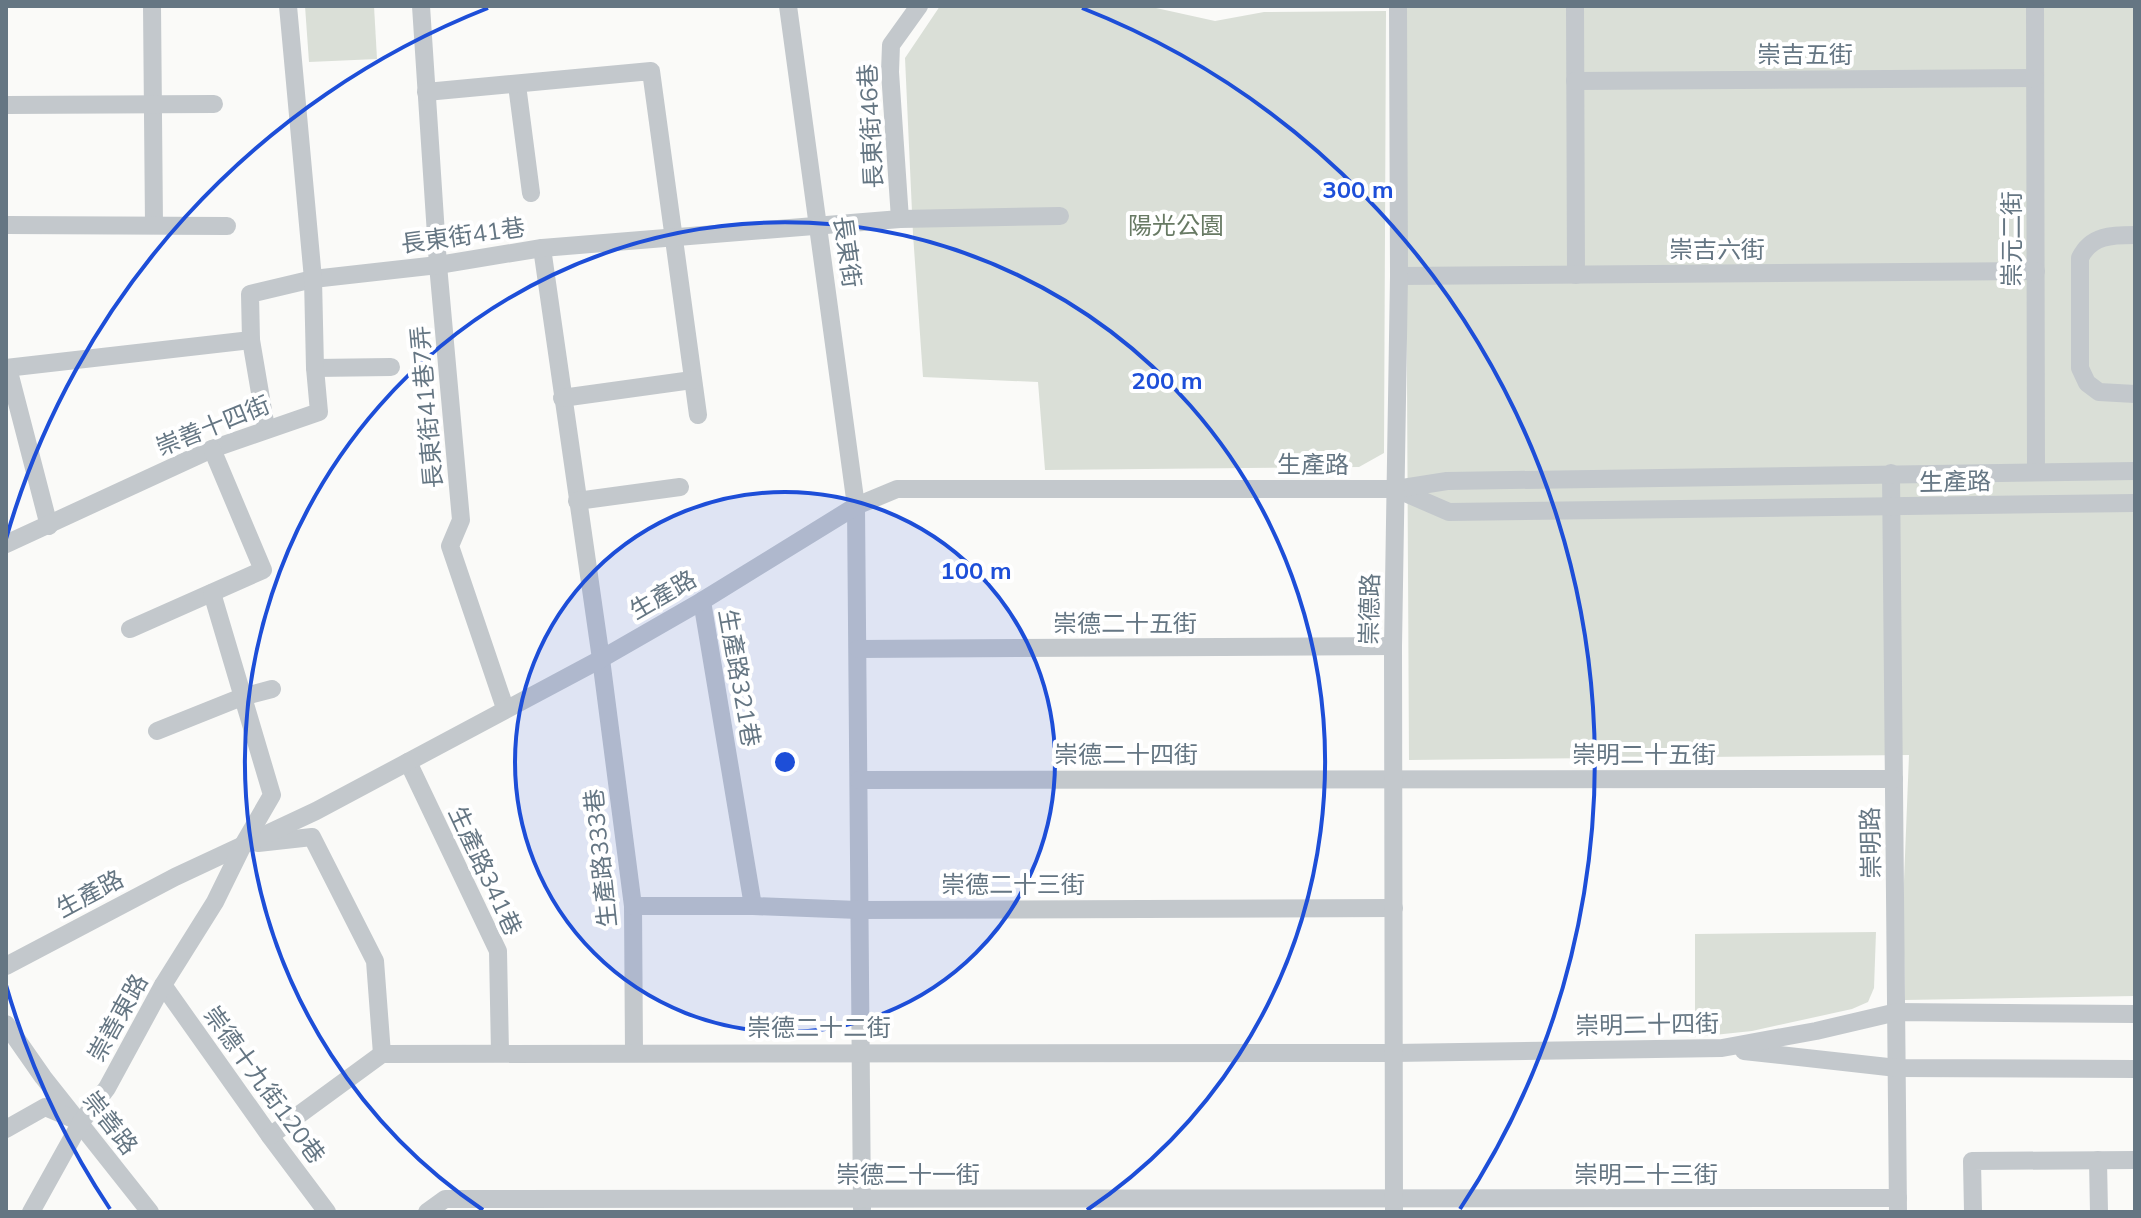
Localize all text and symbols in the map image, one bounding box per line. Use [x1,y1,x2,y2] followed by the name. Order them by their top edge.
[1757,39,1853,69] street label: 崇吉五街
[852,63,888,189] street label: 長東街46巷
[1322,174,1394,204] text: 300 m
[1996,191,2026,287] street label: 崇元二街
[1128,210,1224,240] park label: 陽光公園
[399,211,527,259] street label: 長東街41巷
[828,214,868,290] street label: 長東街
[1669,234,1765,264] street label: 崇吉六街
[404,324,448,490] street label: 長東街41巷7弄
[1131,365,1203,395] text: 200 m
[151,389,274,461] street label: 崇善十四街
[1277,449,1349,479] street label: 生產路
[1919,465,1991,497] street label: 生產路
[940,555,1012,585] text: 100 m
[624,563,701,625] street label: 生產路
[1353,573,1385,645] street label: 崇德路
[713,607,767,749] street label: 生產路321巷
[1053,608,1197,638] street label: 崇德二十五街
[1054,739,1198,769] street label: 崇德二十四街
[1572,739,1716,769] street label: 崇明二十五街
[771,748,799,776] centre of rings
[578,787,622,929] street label: 生產路333巷
[443,801,529,940] street label: 生產路341巷
[1854,807,1886,879] street label: 崇明路
[51,863,128,923] street label: 生產路
[941,869,1085,899] street label: 崇德二十三街
[81,968,154,1067] street label: 崇善東路
[198,1000,332,1169] street label: 崇德十九街120巷
[1575,1008,1719,1040] street label: 崇明二十四街
[747,1012,891,1042] street label: 崇德二十二街
[77,1085,145,1160] street label: 崇善路
[836,1159,980,1189] street label: 崇德二十一街
[1574,1159,1718,1189] street label: 崇明二十三街

